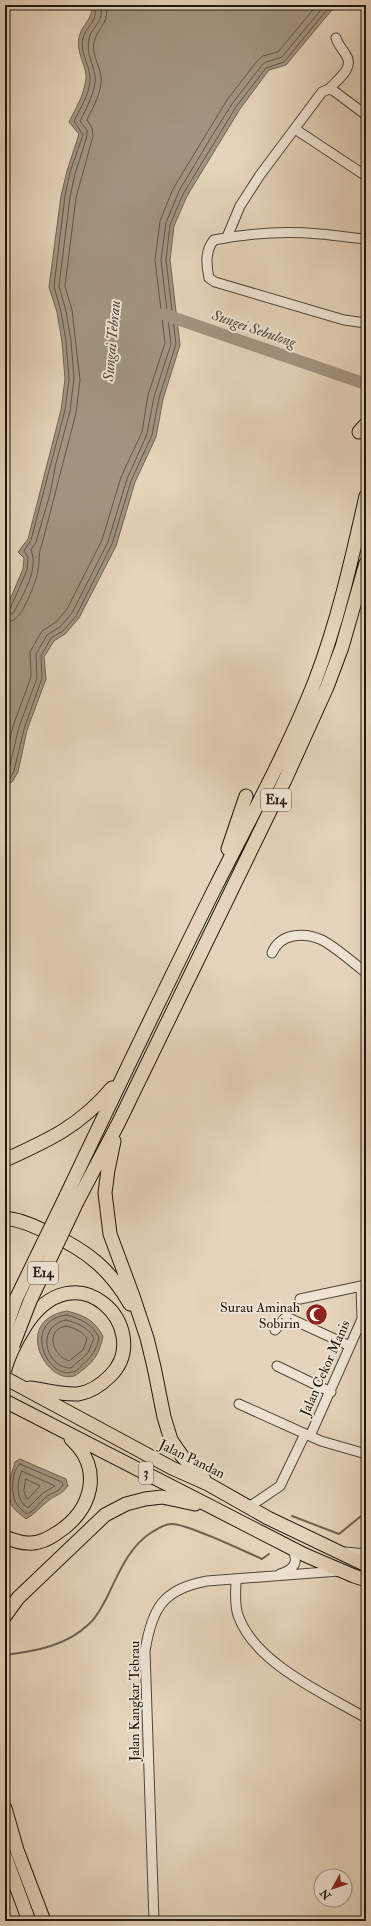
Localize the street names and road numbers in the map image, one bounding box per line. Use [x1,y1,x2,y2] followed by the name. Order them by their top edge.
[261,789,291,811] road number: E14
[28,1262,58,1284] road number: E14
[296,1317,354,1419] street label: Jalan Cekor Manis
[155,1435,228,1482] street label: Jalan Pandan
[139,1462,153,1484] road number: 3
[126,1641,143,1762] street label: Jalan Kangkar Tebrau

